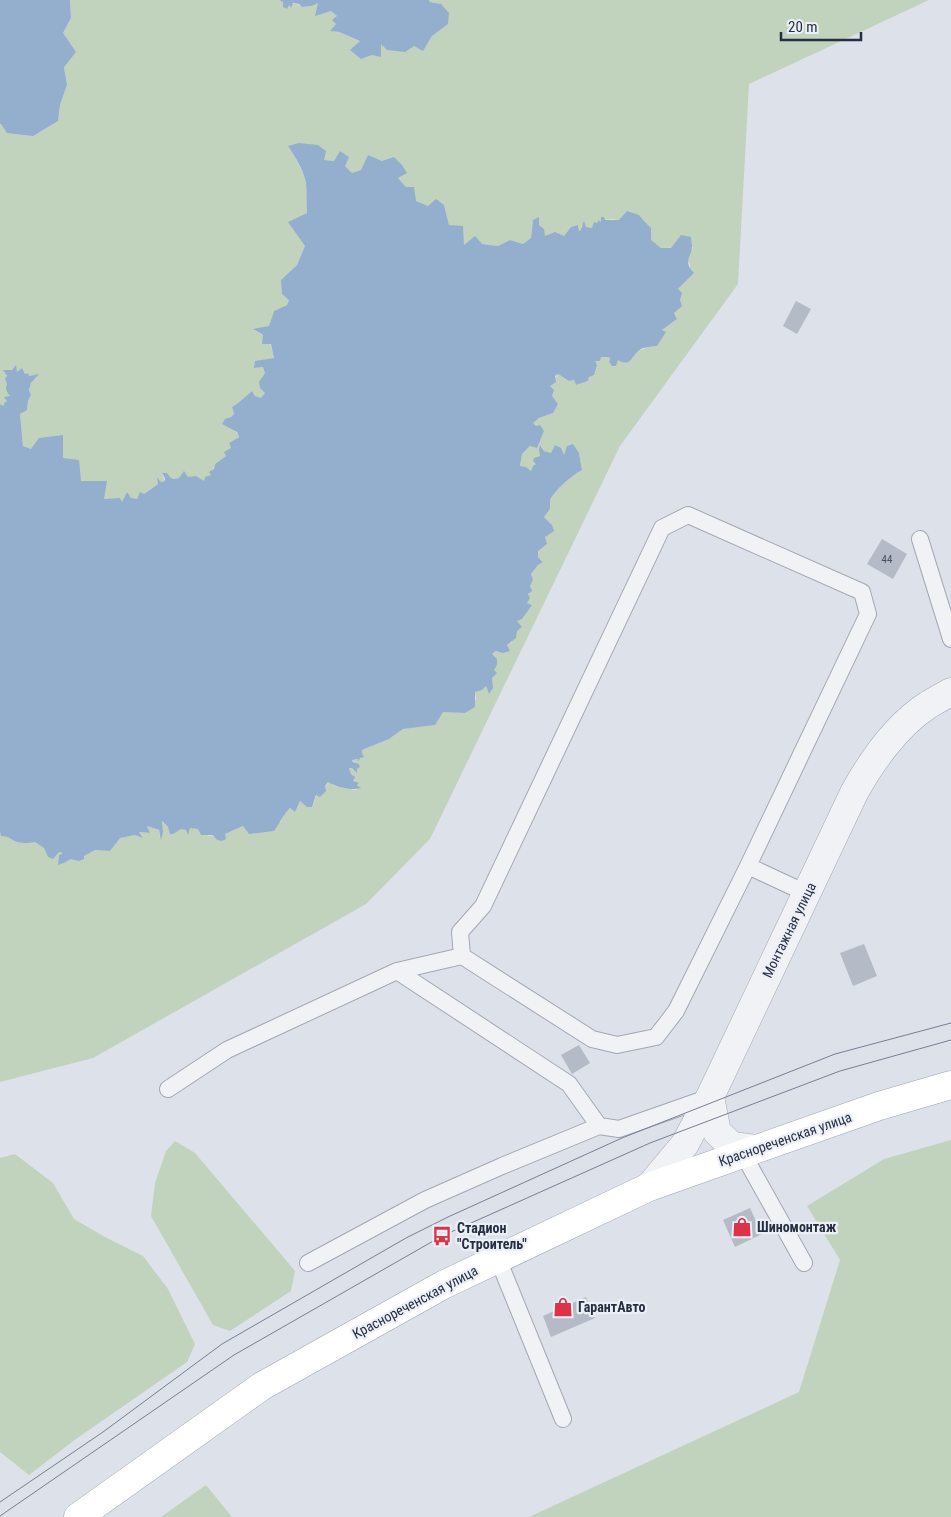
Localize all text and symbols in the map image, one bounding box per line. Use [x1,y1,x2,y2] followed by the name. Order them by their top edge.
[781,10,861,42] scale bar
[788,18,818,36] text: 20 m
[882,553,893,566] house number: 44
[759,880,819,980] street label: Монтажная улица
[716,1109,854,1169] street label: Краснореченская улица
[731,1216,753,1238] shop icon: Шиномонтаж
[757,1219,837,1235] place label: Шиномонтаж
[457,1220,527,1252] place label: Стадион "Строитель"
[431,1225,453,1247] bus stop icon: Стадион "Строитель"
[350,1262,480,1342] street label: Краснореченская улица
[552,1296,574,1318] shop icon: ГарантАвто
[578,1299,646,1315] place label: ГарантАвто

